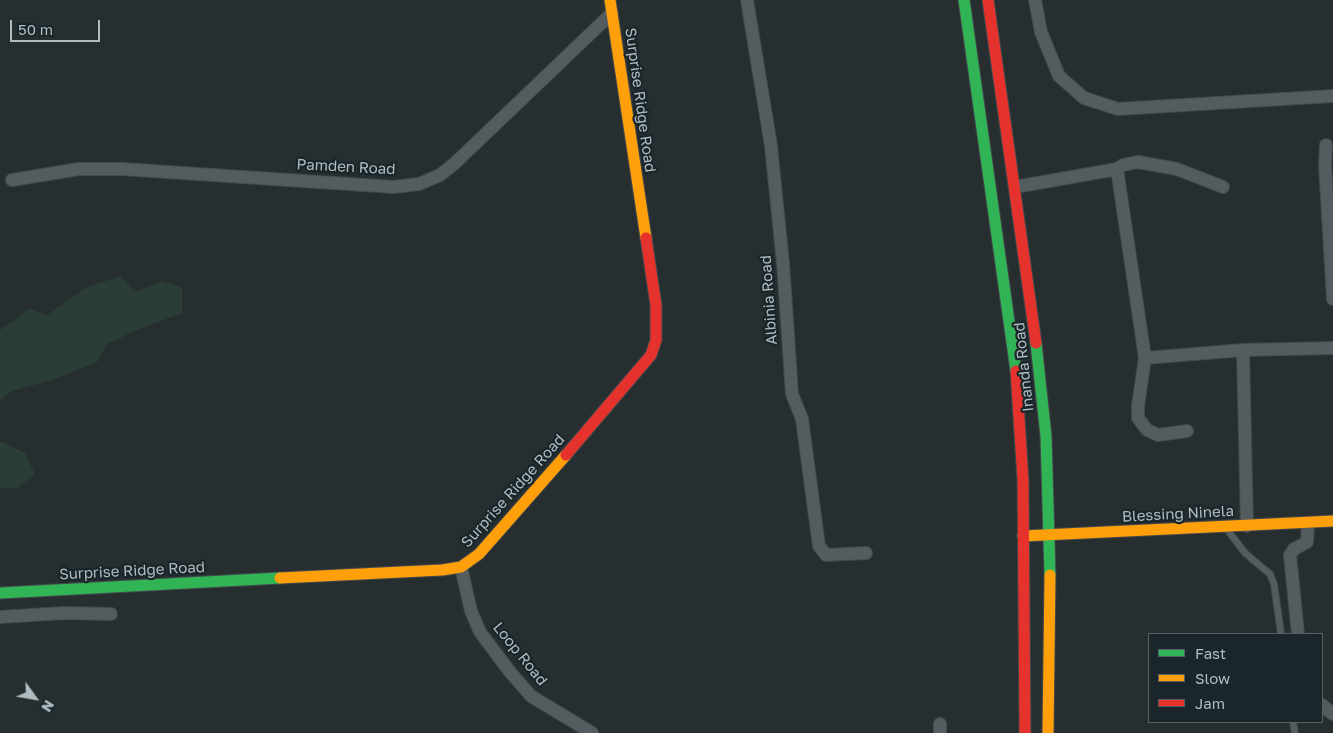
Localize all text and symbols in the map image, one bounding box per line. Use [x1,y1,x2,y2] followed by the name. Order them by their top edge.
[12,10,102,42] scale bar
[18,20,53,38] text: 50 m
[621,27,659,173] street label: Surprise Ridge Road
[296,155,396,179] street label: Pamden Road
[757,254,781,346] street label: Albinia Road
[1010,321,1038,413] street label: Inanda Road
[458,431,568,551] street label: Surprise Ridge Road
[1122,502,1234,526] street label: Blessing Ninela
[59,558,205,584] street label: Surprise Ridge Road
[489,619,551,689] street label: Loop Road
[1148,633,1323,723] legend
[1195,644,1226,662] text: Fast
[1195,669,1230,687] text: Slow
[10,673,60,723] north arrow
[1195,694,1225,712] text: Jam
[38,697,58,715] text: N

